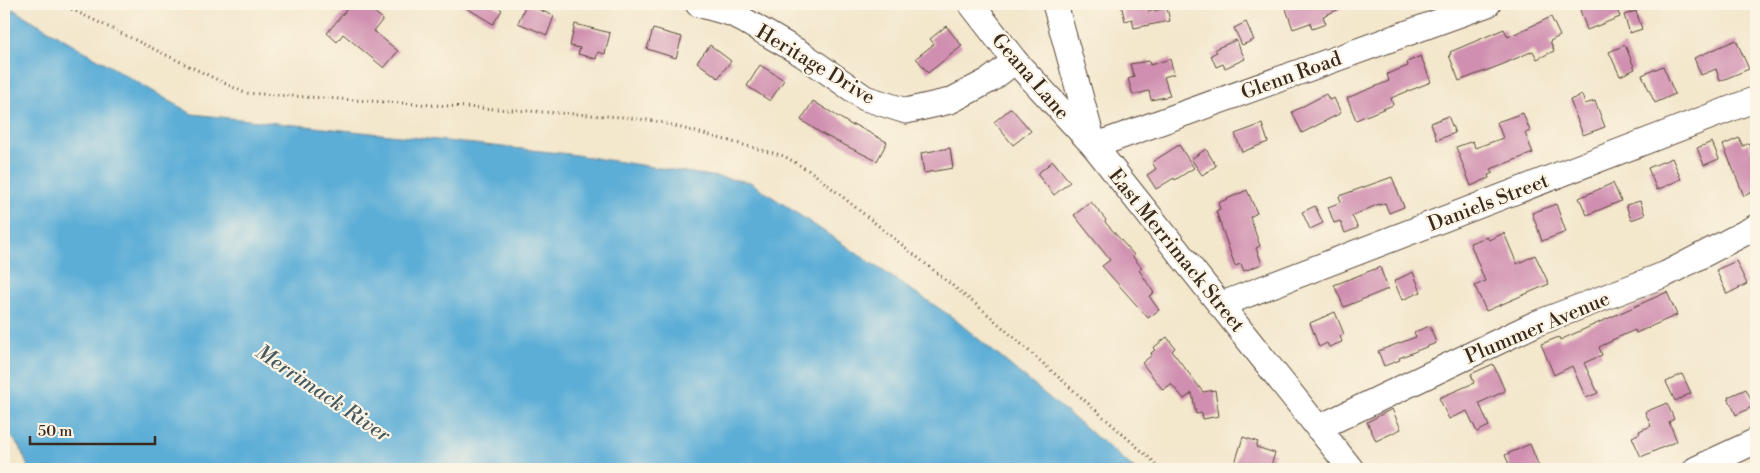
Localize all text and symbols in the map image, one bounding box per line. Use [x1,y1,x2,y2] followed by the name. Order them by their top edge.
[751,20,879,111] street label: Heritage Drive
[985,29,1074,125] street label: Geana Lane
[1238,46,1346,106] street label: Glenn Road
[1102,164,1249,338] street label: East Merrimack Street
[1425,169,1552,238] street label: Daniels Street
[1461,287,1614,370] street label: Plummer Avenue
[250,339,396,449] water label: Merrimack River
[30,413,155,445] scale bar
[38,422,72,441] text: 50 m

